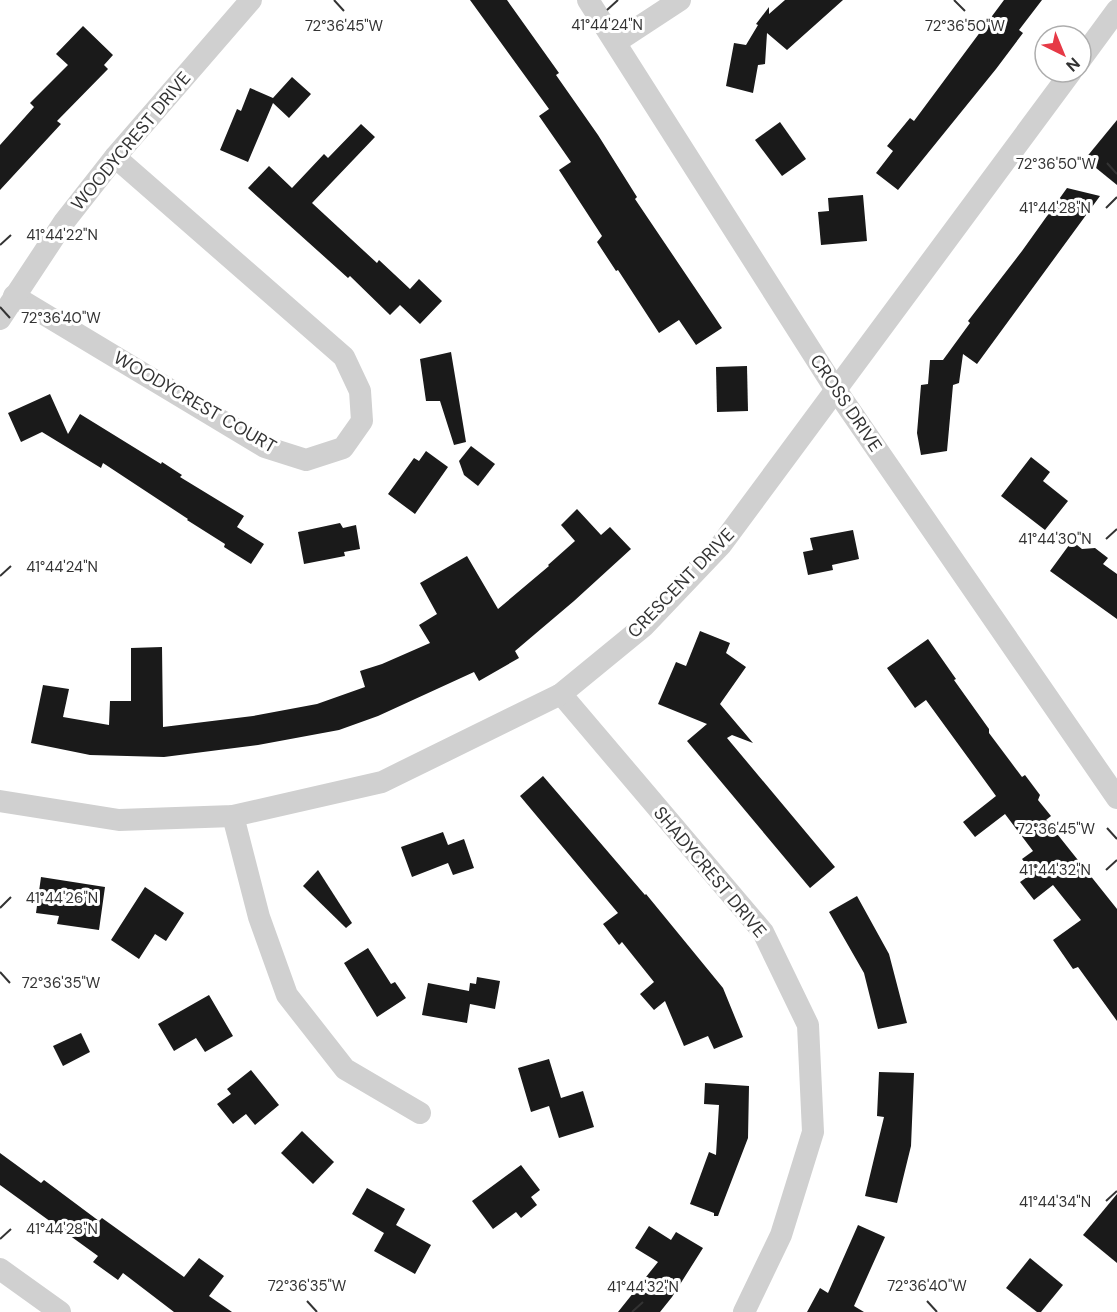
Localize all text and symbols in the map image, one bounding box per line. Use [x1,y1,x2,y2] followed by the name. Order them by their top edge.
[571,15,643,35] text: 41°44'24"N
[305,16,384,36] text: 72°36'45"W
[925,16,1005,36] text: 72°36'50"W
[1033,24,1093,84] north arrow
[1061,53,1084,76] text: N
[66,67,196,215] street label: WOODYCREST DRIVE
[1016,154,1096,174] text: 72°36'50"W
[1019,198,1091,218] text: 41°44'28"N
[26,225,98,245] text: 41°44'22"N
[21,308,101,328] text: 72°36'40"W
[109,346,281,458] street label: WOODYCREST COURT
[805,350,887,456] street label: CROSS DRIVE
[622,523,740,643] street label: CRESCENT DRIVE
[1018,529,1092,549] text: 41°44'30"N
[26,557,98,577] text: 41°44'24"N
[648,801,772,943] street label: SHADYCREST DRIVE
[1017,819,1096,839] text: 72°36'45"W
[1019,860,1091,880] text: 41°44'32"N
[26,888,98,908] text: 41°44'26"N
[22,973,101,993] text: 72°36'35"W
[1019,1192,1091,1212] text: 41°44'34"N
[26,1219,98,1239] text: 41°44'28"N
[268,1276,347,1296] text: 72°36'35"W
[887,1276,967,1296] text: 72°36'40"W
[607,1277,679,1297] text: 41°44'32"N

